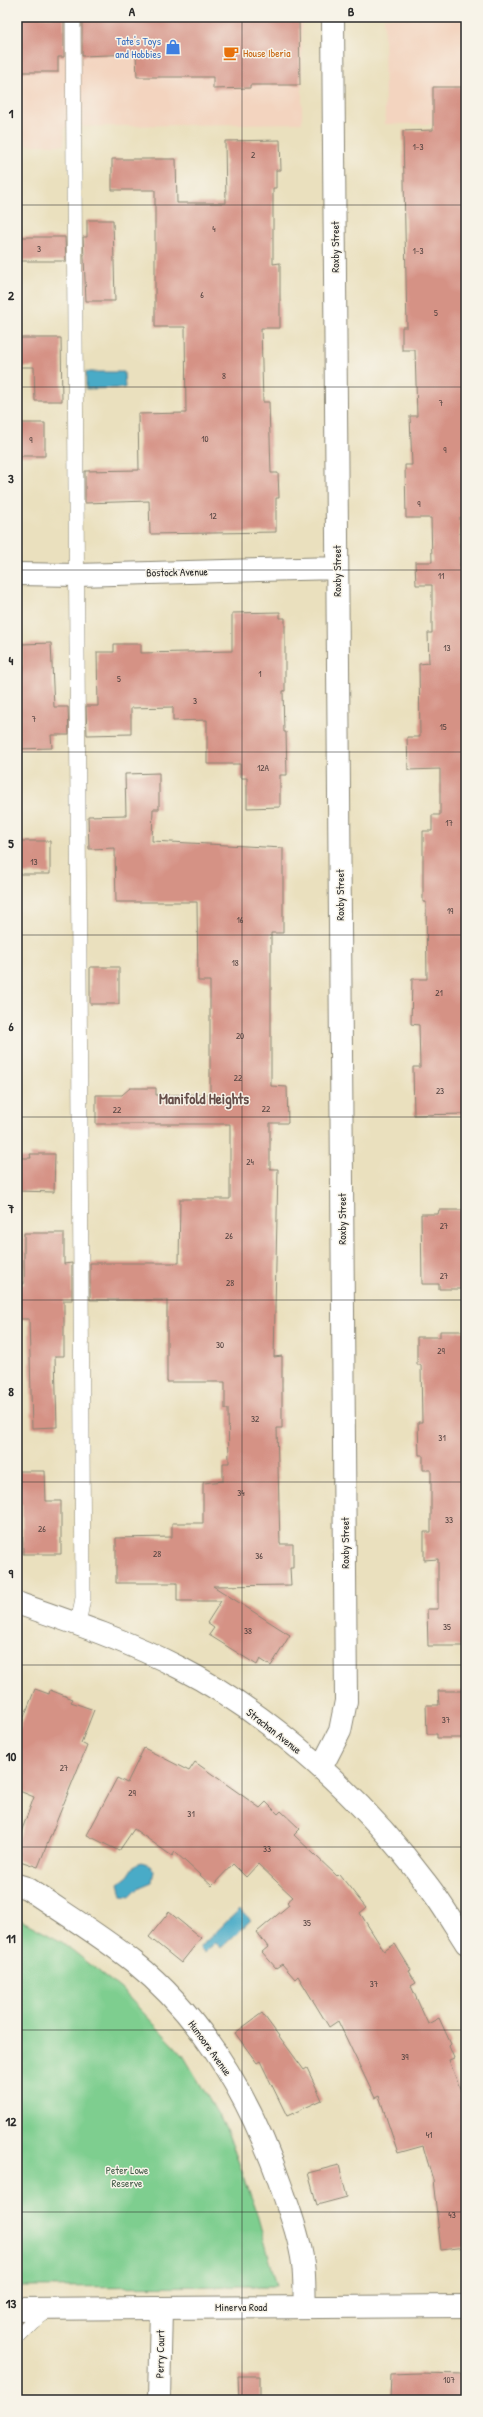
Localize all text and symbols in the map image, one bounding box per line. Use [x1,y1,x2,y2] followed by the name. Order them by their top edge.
[129,2,136,20] text: A
[348,2,355,20] text: B
[115,34,161,61] place label: Tate's Toys and Hobbies
[164,38,182,56] shop icon: Tate's Toys and Hobbies
[222,44,240,62] cafe icon: House Iberia
[243,46,291,60] place label: House Iberia
[9,104,14,122] text: 1
[413,141,423,153] house number: 1-3
[251,149,256,161] house number: 2
[328,221,342,273] street label: Roxby Street
[212,223,216,235] house number: 4
[37,243,41,255] house number: 3
[413,245,423,257] house number: 1-3
[8,286,15,304] text: 2
[200,289,204,301] house number: 6
[434,307,438,319] house number: 5
[222,370,226,382] house number: 8
[439,397,444,409] house number: 7
[201,433,209,445] house number: 10
[29,434,33,446] house number: 9
[443,444,447,456] house number: 9
[8,469,14,487] text: 3
[417,498,421,510] house number: 9
[209,510,218,522] house number: 12
[330,545,344,597] street label: Roxby Street
[146,564,209,580] street label: Bostock Avenue
[438,570,444,582] house number: 11
[443,642,451,654] house number: 13
[9,651,14,669] text: 4
[258,668,262,680] house number: 1
[117,673,121,685] house number: 5
[193,695,197,707] house number: 3
[32,713,37,725] house number: 7
[439,721,447,733] house number: 15
[257,762,270,774] house number: 12A
[445,817,453,829] house number: 17
[8,834,14,852] text: 5
[30,856,38,868] house number: 13
[333,869,347,921] street label: Roxby Street
[447,905,454,917] house number: 19
[237,914,244,926] house number: 16
[231,957,239,969] house number: 18
[435,987,443,999] house number: 21
[8,1017,14,1035] text: 6
[236,1030,244,1042] house number: 20
[234,1072,243,1084] house number: 22
[436,1085,444,1097] house number: 23
[159,1088,249,1110] district label: Manifold Heights
[262,1103,271,1115] house number: 22
[113,1104,122,1116] house number: 22
[246,1156,254,1168] house number: 24
[335,1193,349,1245] street label: Roxby Street
[7,1199,15,1217] text: 7
[440,1220,449,1232] house number: 27
[225,1230,233,1242] house number: 26
[440,1270,449,1282] house number: 27
[226,1277,234,1289] house number: 28
[216,1339,224,1351] house number: 30
[437,1345,445,1357] house number: 29
[8,1382,14,1400] text: 8
[251,1413,260,1425] house number: 32
[438,1432,446,1444] house number: 31
[237,1487,245,1499] house number: 34
[445,1514,453,1526] house number: 33
[338,1517,352,1569] street label: Roxby Street
[38,1523,46,1535] house number: 26
[153,1548,161,1560] house number: 28
[255,1550,263,1562] house number: 36
[9,1564,14,1582] text: 9
[443,1621,451,1633] house number: 35
[244,1625,252,1637] house number: 38
[244,1705,305,1757] street label: Strachan Avenue
[442,1714,451,1726] house number: 37
[6,1747,16,1765] text: 10
[60,1762,69,1774] house number: 27
[128,1787,136,1799] house number: 29
[187,1808,195,1820] house number: 31
[263,1843,271,1855] house number: 33
[303,1917,311,1929] house number: 35
[6,1929,16,1947] text: 11
[370,1978,379,1990] house number: 37
[185,2018,235,2079] street label: Humoore Avenue
[401,2051,409,2063] house number: 39
[6,2112,17,2130] text: 12
[426,2129,432,2141] house number: 41
[106,2163,149,2190] park label: Peter Lowe Reserve
[448,2209,456,2221] house number: 43
[6,2294,16,2312] text: 13
[215,2300,268,2314] street label: Minerva Road
[153,2330,167,2378] street label: Perry Court
[443,2374,455,2386] house number: 107

